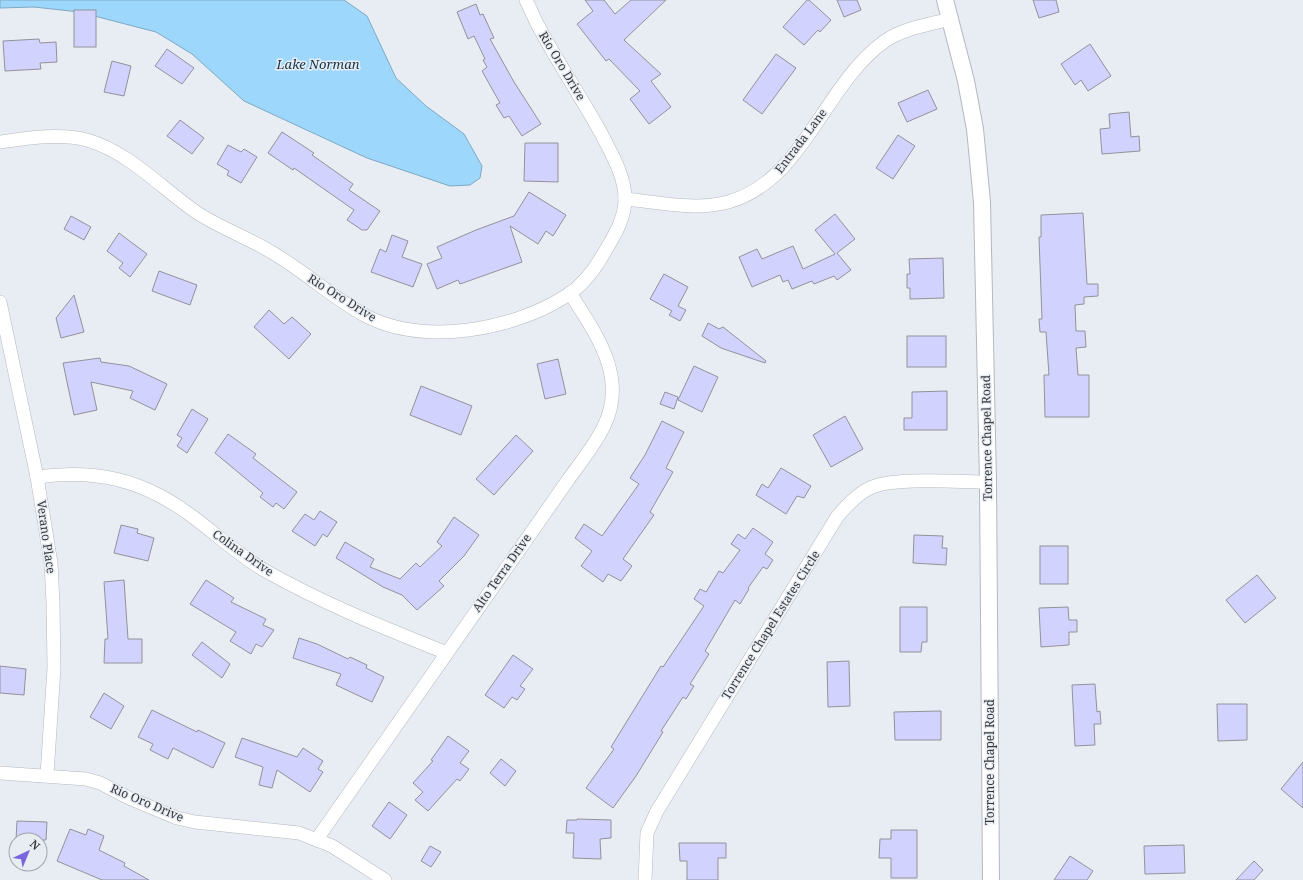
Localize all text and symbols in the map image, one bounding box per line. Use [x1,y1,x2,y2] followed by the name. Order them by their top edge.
[535,28,590,104] street label: Rio Oro Drive
[276,55,360,73] water label: Lake Norman
[771,105,831,177] street label: Entrada Lane
[305,270,380,325] street label: Rio Oro Drive
[977,374,996,501] street label: Torrence Chapel Road
[33,499,60,575] street label: Verano Place
[209,525,277,580] street label: Colina Drive
[468,530,535,615] street label: Alto Terra Drive
[718,547,824,703] street label: Torrence Chapel Estates Circle
[981,698,998,825] street label: Torrence Chapel Road
[108,779,186,826] street label: Rio Oro Drive
[8,832,48,872] north arrow
[27,836,44,853] text: N

